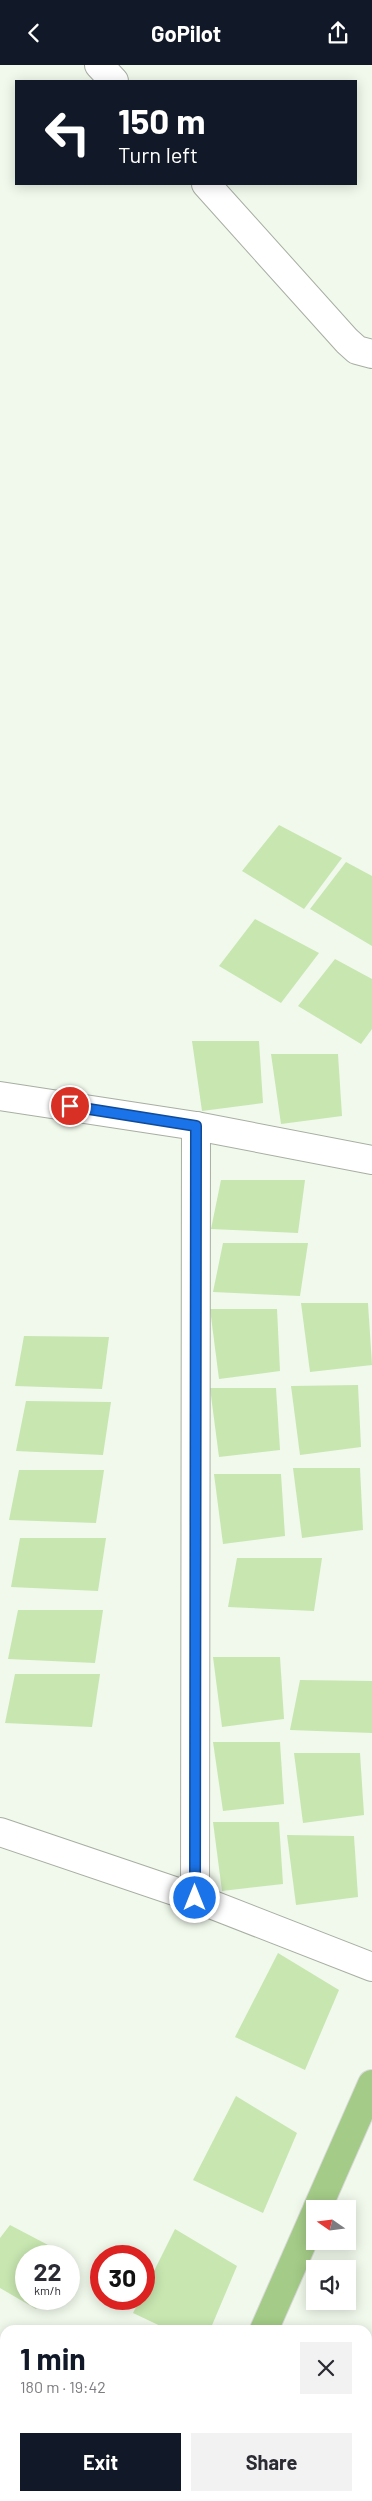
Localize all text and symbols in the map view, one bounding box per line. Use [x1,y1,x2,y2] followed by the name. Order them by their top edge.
[20,19,48,47] icon: back
[324,19,352,47] icon: share
[151,20,221,46] text: GoPilot
[118,99,205,141] text: 150 m
[35,100,100,165] icon: left
[118,141,198,167] text: Turn left
[49,1085,91,1127] pin
[56,1092,84,1120] icon: arrive
[168,1871,220,1923] position arrow
[306,2200,356,2250] north arrow
[306,2200,356,2310] map controls
[90,2245,155,2310] speed limit sign: 30
[33,2256,62,2286] text: 22
[306,2260,356,2310] button: sound
[34,2283,61,2297] text: km/h
[20,2340,86,2376] text: 1 min
[300,2342,352,2394] button: close
[20,2377,106,2396] text: 180 m · 19:42
[20,2433,181,2491] button: Exit
[191,2433,352,2491] button: Share

